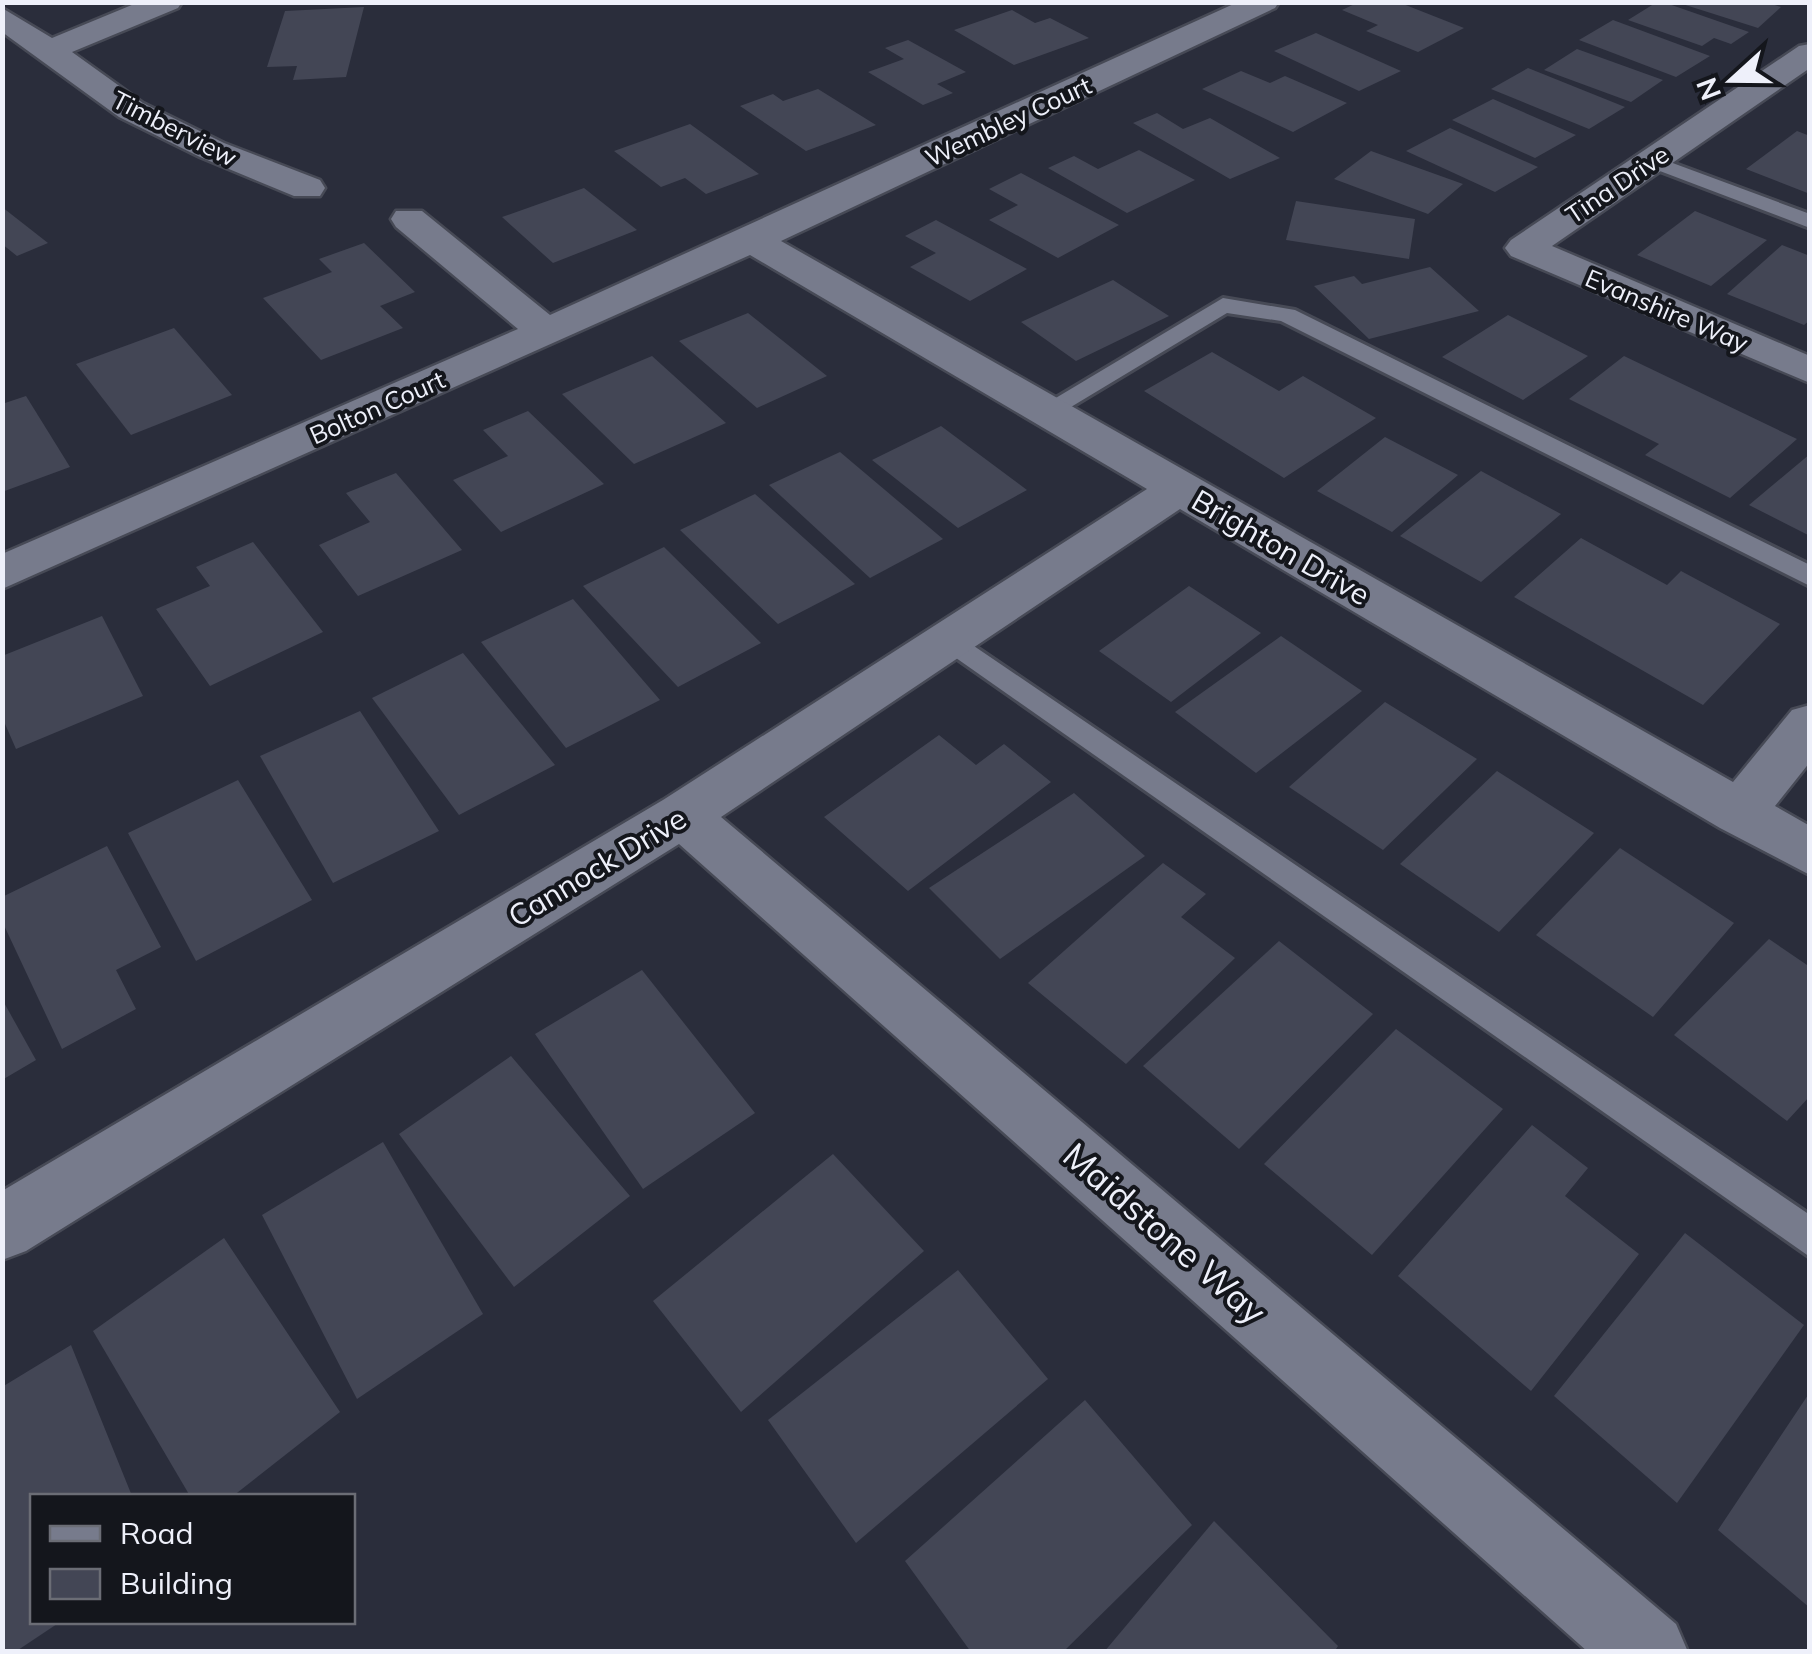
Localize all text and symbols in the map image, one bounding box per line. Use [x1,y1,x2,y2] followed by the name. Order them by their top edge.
[1682,30,1782,130] north arrow
[920,69,1096,173] street label: Wembley Court
[1688,73,1728,105] text: N
[107,83,243,173] street label: Timberview
[1560,138,1674,230] street label: Tina Drive
[1581,262,1753,358] street label: Evanshire Way
[305,363,450,451] street label: Bolton Court
[1185,481,1377,613] street label: Brighton Drive
[501,799,693,935] street label: Cannock Drive
[1054,1133,1276,1333] street label: Maidstone Way
[30,1494,355,1624] legend
[120,1514,194,1552] text: Road
[120,1564,233,1602] text: Building

